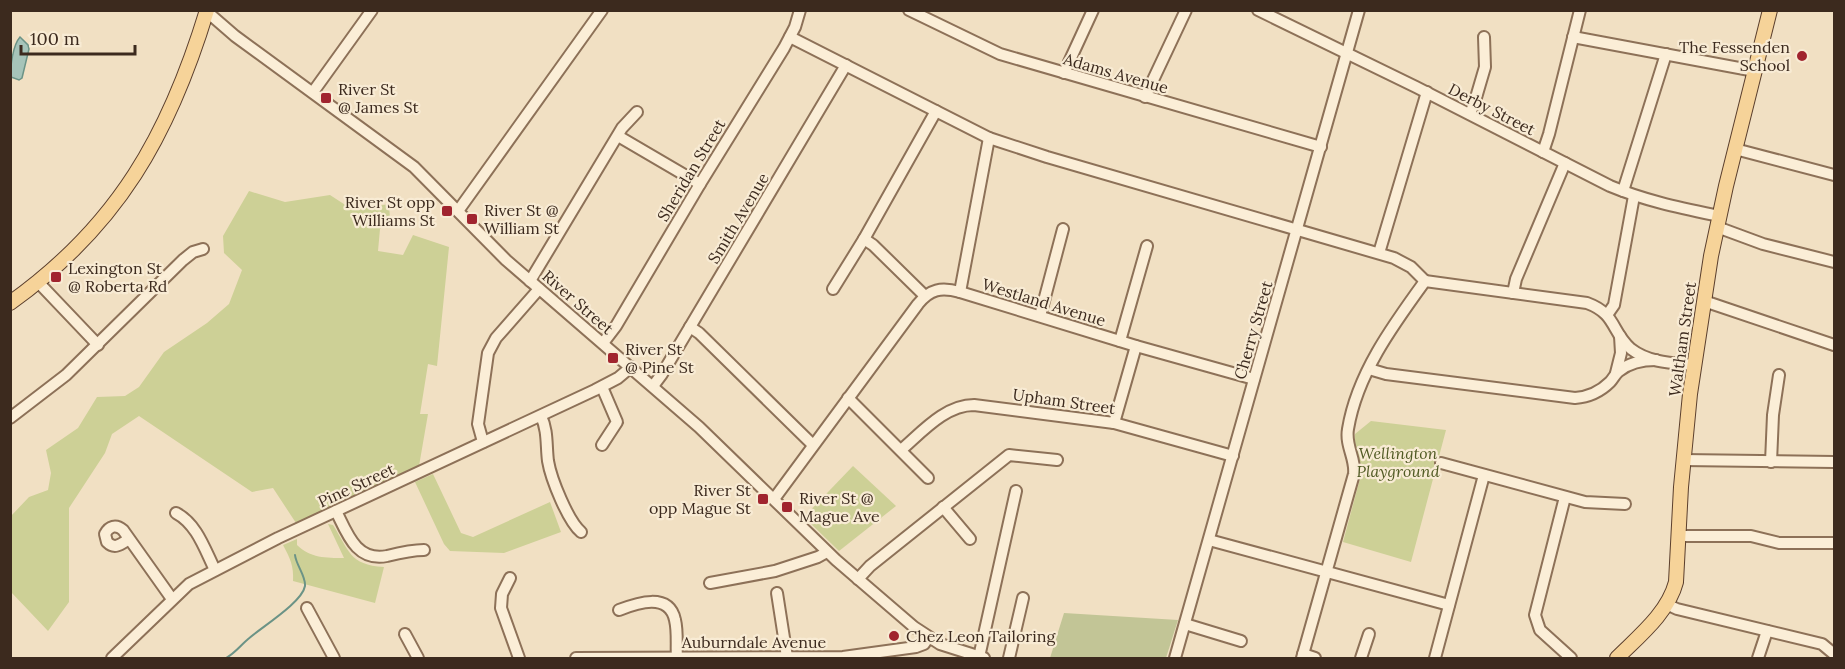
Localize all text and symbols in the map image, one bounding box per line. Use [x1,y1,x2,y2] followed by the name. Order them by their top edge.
[21,18,135,56] scale bar
[30,27,80,50] text: 100 m
[1679,37,1790,75] place label: The Fessenden School
[1060,48,1171,98] street label: Adams Avenue
[1795,49,1809,63] marker: The Fessenden School
[338,79,420,117] place label: River St @ James St
[1445,79,1539,140] street label: Derby Street
[319,91,333,105] marker: River St @ James St
[653,115,730,225] street label: Sheridan Street
[703,169,773,267] street label: Smith Avenue
[345,192,436,230] place label: River St opp Williams St
[484,200,560,238] place label: River St @ William St
[440,204,454,218] marker: River St opp Williams St
[465,212,479,226] marker: River St @ William St
[68,258,168,296] place label: Lexington St @ Roberta Rd
[538,266,618,339] street label: River Street
[49,270,63,284] marker: Lexington St @ Roberta Rd
[980,274,1108,330] street label: Westland Avenue
[1229,278,1277,382] street label: Cherry Street
[1664,279,1700,398] street label: Waltham Street
[625,339,695,377] place label: River St @ Pine St
[606,351,620,365] marker: River St @ Pine St
[1011,384,1117,418] street label: Upham Street
[1356,443,1440,481] park label: Wellington Playground
[315,458,398,511] street label: Pine Street
[649,480,752,518] place label: River St opp Mague St
[799,488,880,526] place label: River St @ Mague Ave
[756,492,770,506] marker: River St opp Mague St
[780,500,794,514] marker: River St @ Mague Ave
[906,626,1056,646] place label: Chez Leon Tailoring
[887,629,901,643] marker: Chez Leon Tailoring
[681,632,827,652] street label: Auburndale Avenue

